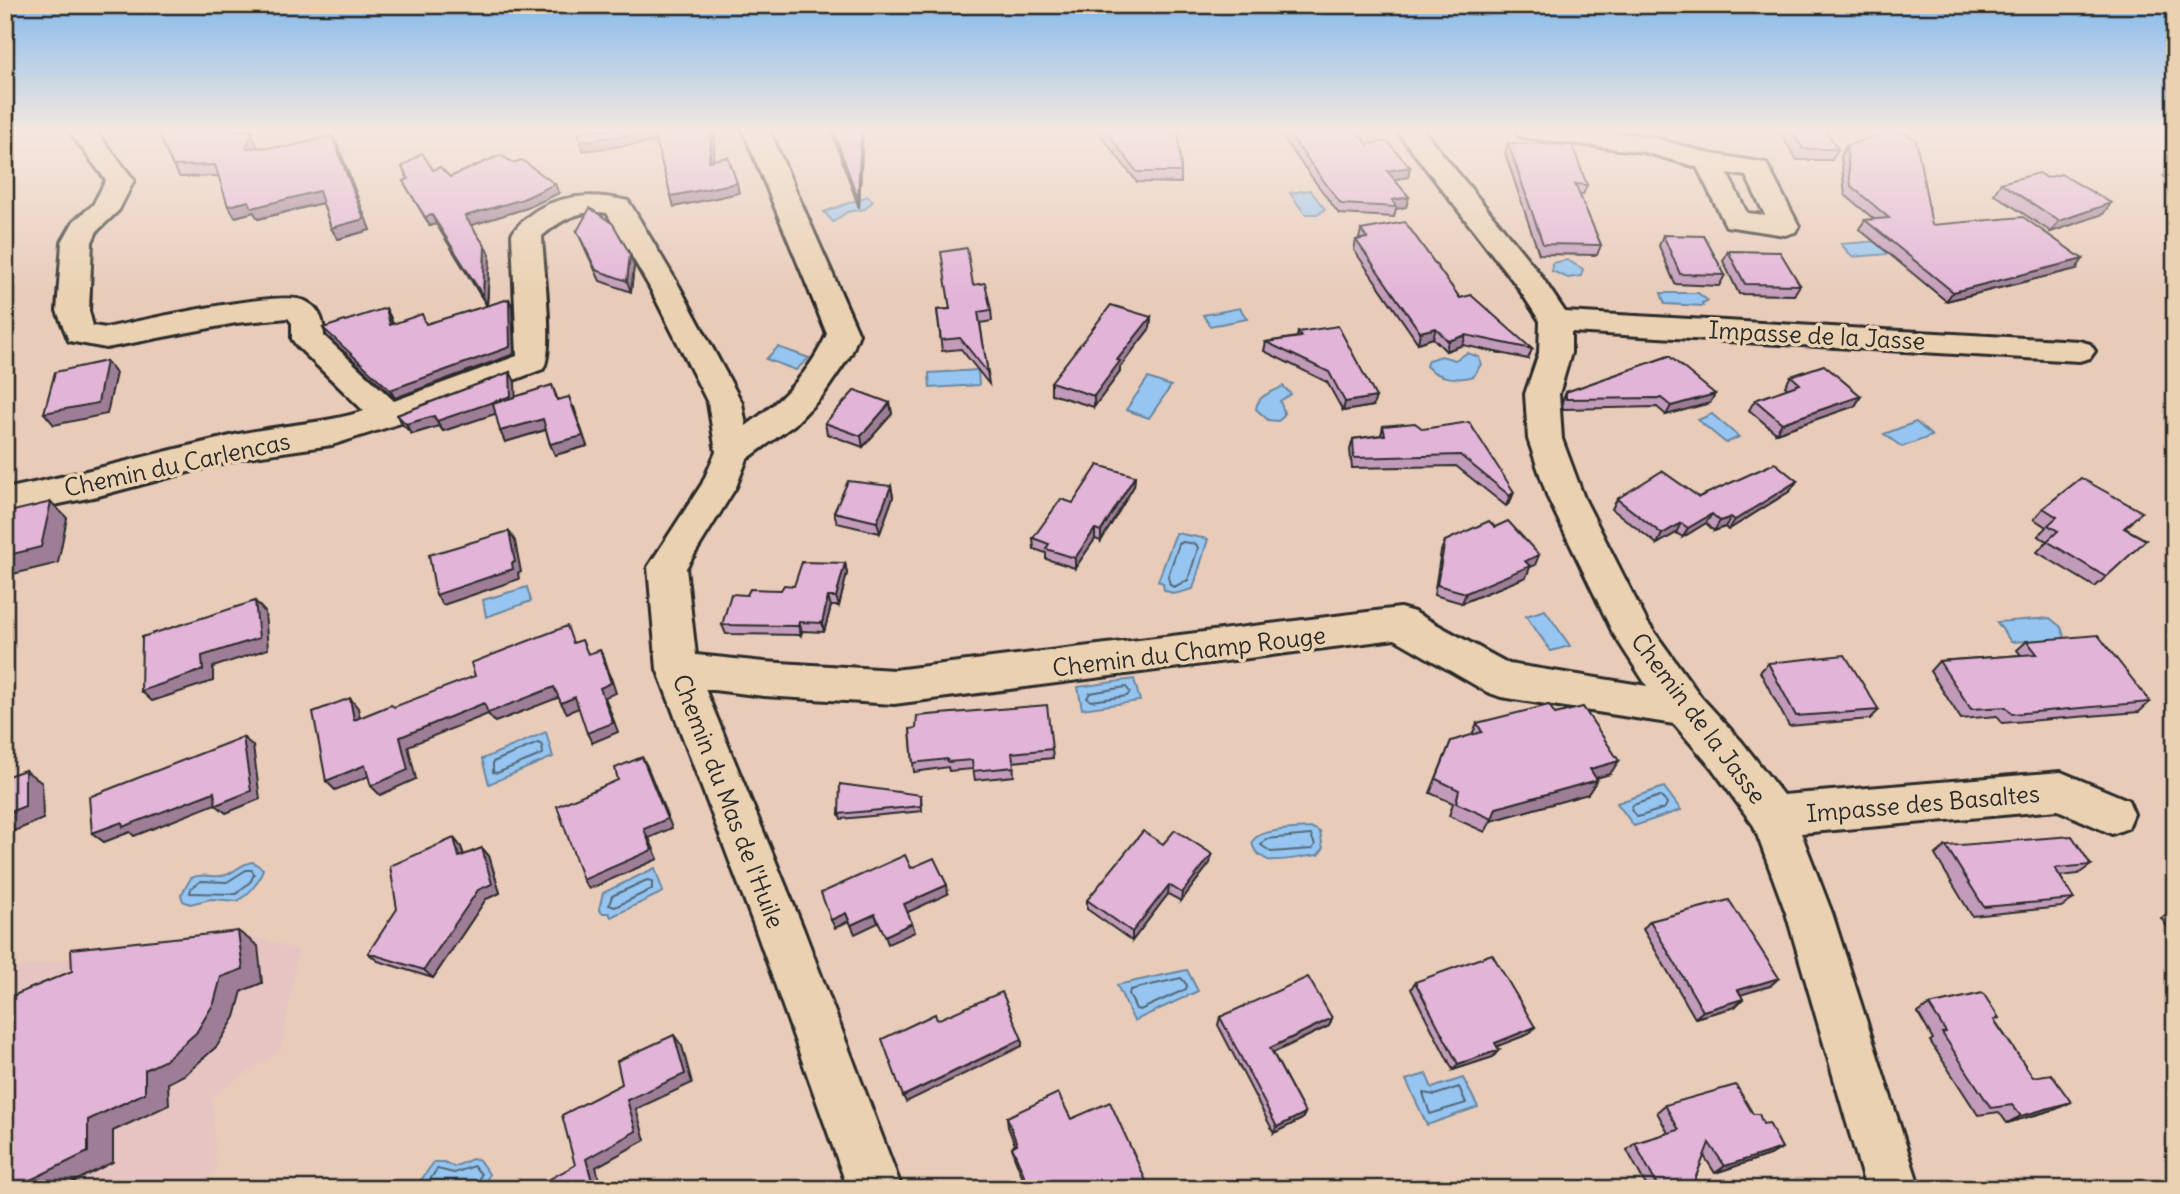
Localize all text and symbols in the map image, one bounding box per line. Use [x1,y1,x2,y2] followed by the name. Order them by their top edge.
[1708,314,1926,356] street label: Impasse de la Jasse
[61,425,293,503] street label: Chemin du Carlencas
[1051,619,1327,683] street label: Chemin du Champ Rouge
[1625,626,1773,810] street label: Chemin de la Jasse
[667,670,791,932] street label: Chemin du Mas de l'Huile
[1805,778,2041,828] street label: Impasse des Basaltes

